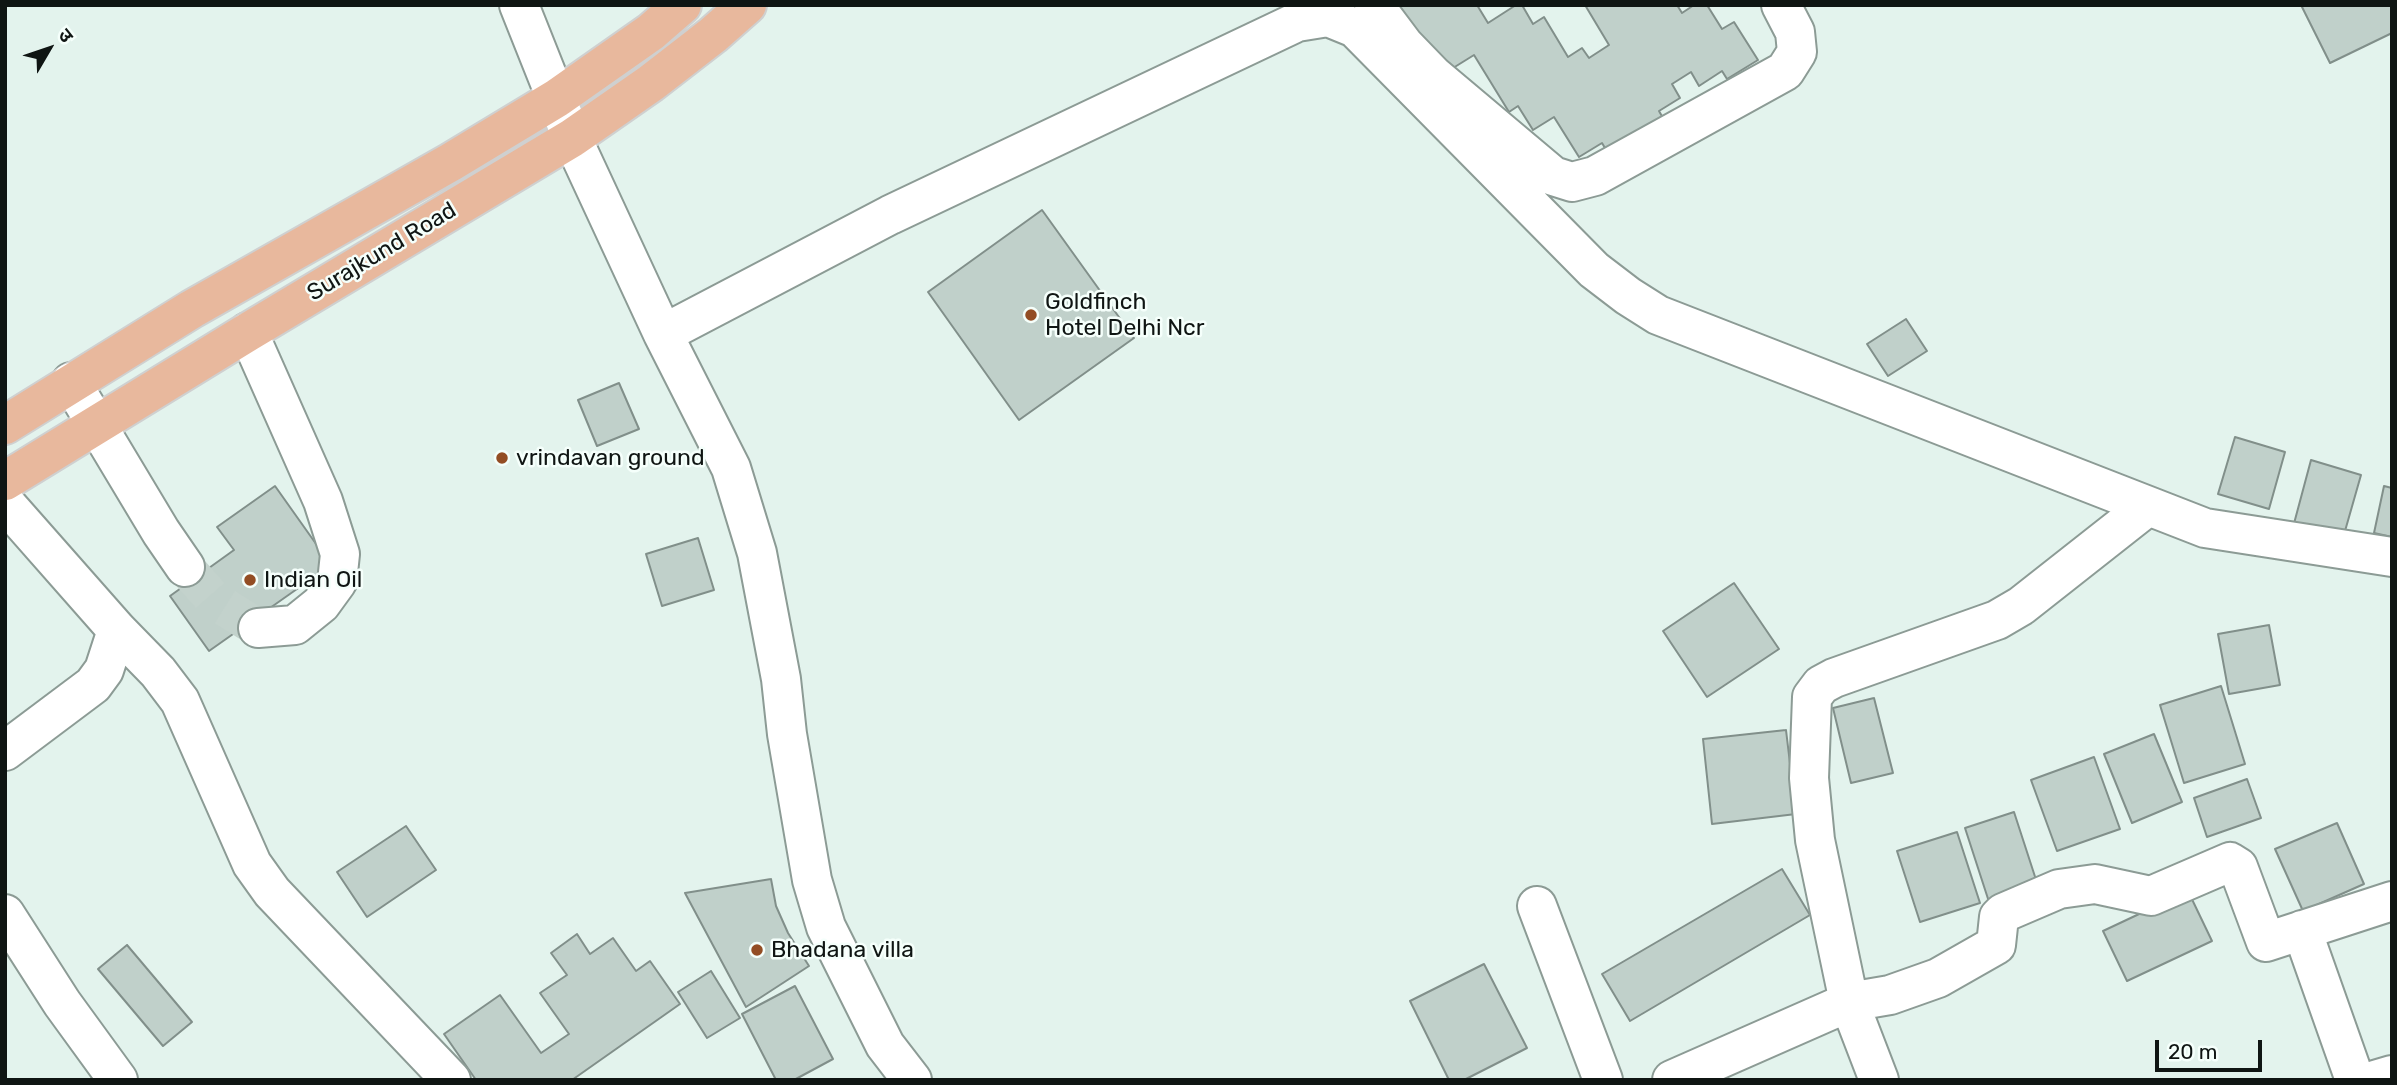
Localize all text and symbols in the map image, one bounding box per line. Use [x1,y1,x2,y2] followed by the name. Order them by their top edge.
[14,14,84,84] north arrow
[53,24,78,47] text: उ
[302,197,462,307] street label: Surajkund Road
[1045,288,1205,342] place label: Goldfinch Hotel Delhi Ncr
[1023,307,1039,323] marker: Goldfinch Hotel Delhi Ncr
[516,444,705,472] place label: vrindavan ground
[494,450,510,466] marker: vrindavan ground
[264,566,362,594] place label: Indian Oil
[242,572,258,588] marker: Indian Oil
[771,936,914,964] place label: Bhadana villa
[749,942,765,958] marker: Bhadana villa
[2159,1026,2266,1070] scale bar
[2168,1039,2217,1064] text: 20 m

